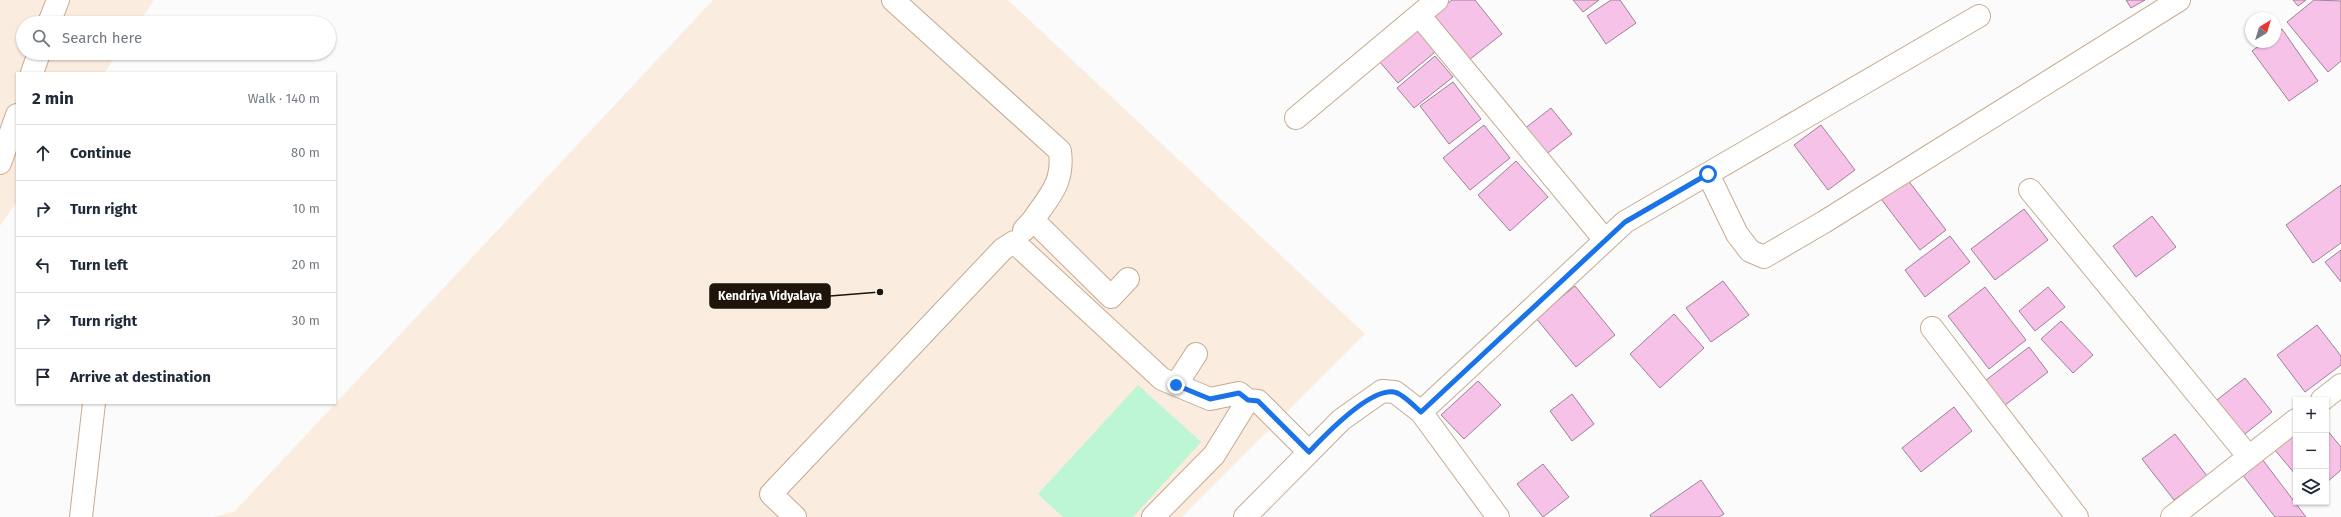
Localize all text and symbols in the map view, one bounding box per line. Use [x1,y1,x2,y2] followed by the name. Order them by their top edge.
[2245,12,2281,48] north arrow
[16,16,336,60] search box
[30,27,52,49] icon: search
[62,29,142,47] text: Search here
[32,88,74,109] text: 2 min
[248,91,320,106] text: Walk · 140 m
[32,142,54,164] icon: ahead
[70,144,131,162] text: Continue
[291,145,320,160] text: 80 m
[1699,165,1717,183] route start
[32,198,54,220] icon: right
[70,200,137,218] text: Turn right
[293,201,320,216] text: 10 m
[32,254,54,276] icon: left
[70,256,128,274] text: Turn left
[292,257,320,272] text: 20 m
[710,284,830,308] callout: Kendriya Vidyalaya
[718,289,822,303] text: Kendriya Vidyalaya
[32,310,54,332] icon: right
[70,312,137,330] text: Turn right
[292,313,320,328] text: 30 m
[32,366,54,388] icon: arrive
[70,368,211,386] text: Arrive at destination
[1167,376,1185,394] route end
[2293,397,2329,505] map controls
[2293,397,2329,433] button: +
[2293,433,2329,469] button: −
[2293,469,2329,505] button: layers

